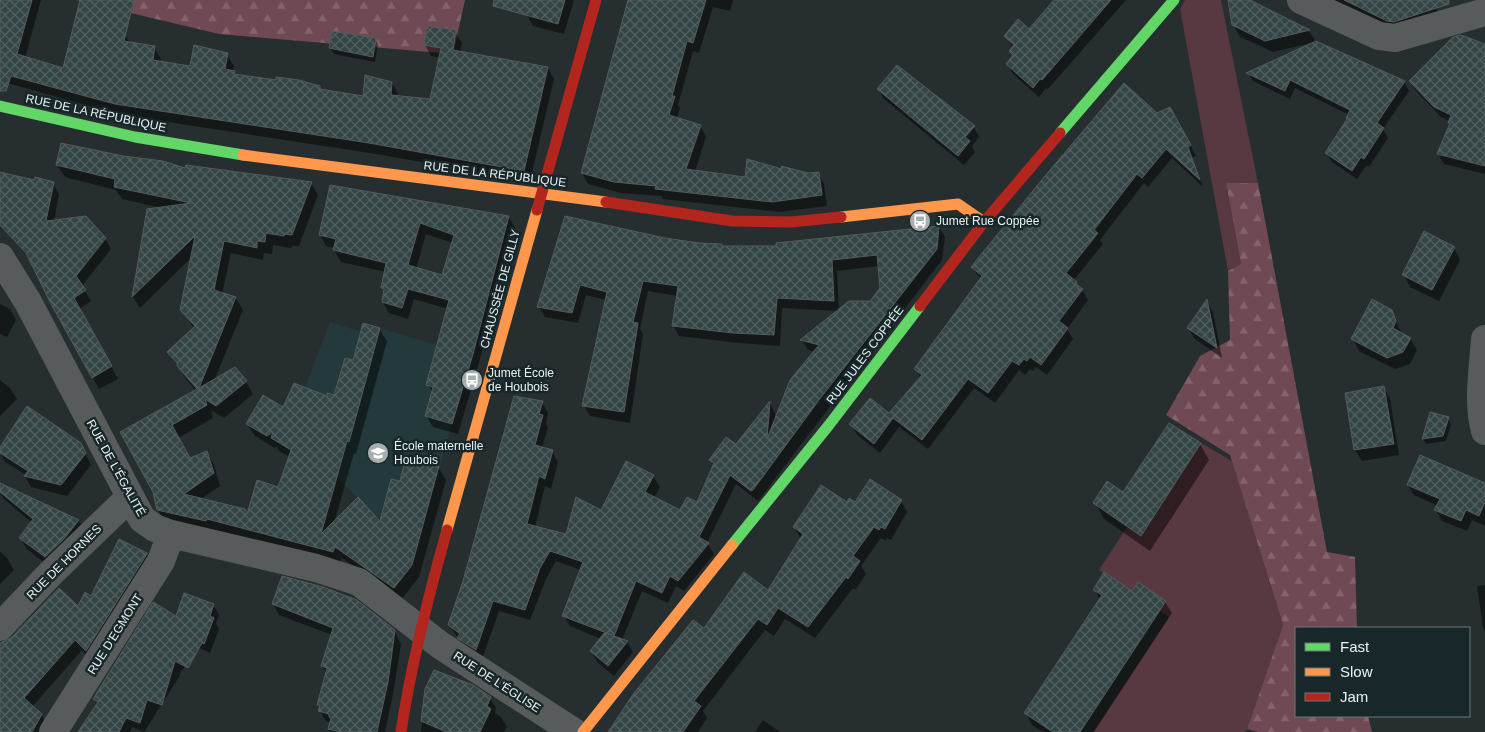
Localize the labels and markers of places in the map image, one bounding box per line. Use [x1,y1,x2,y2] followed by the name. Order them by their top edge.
[908,209,932,233] bus stop icon: Jumet Rue Coppée
[936,214,1040,228] place label: Jumet Rue Coppée
[488,365,554,394] place label: Jumet École de Houbois
[460,368,484,392] bus stop icon: Jumet École de Houbois
[394,438,484,467] place label: École maternelle Houbois
[366,441,390,465] school or university icon: École maternelle Houbois

